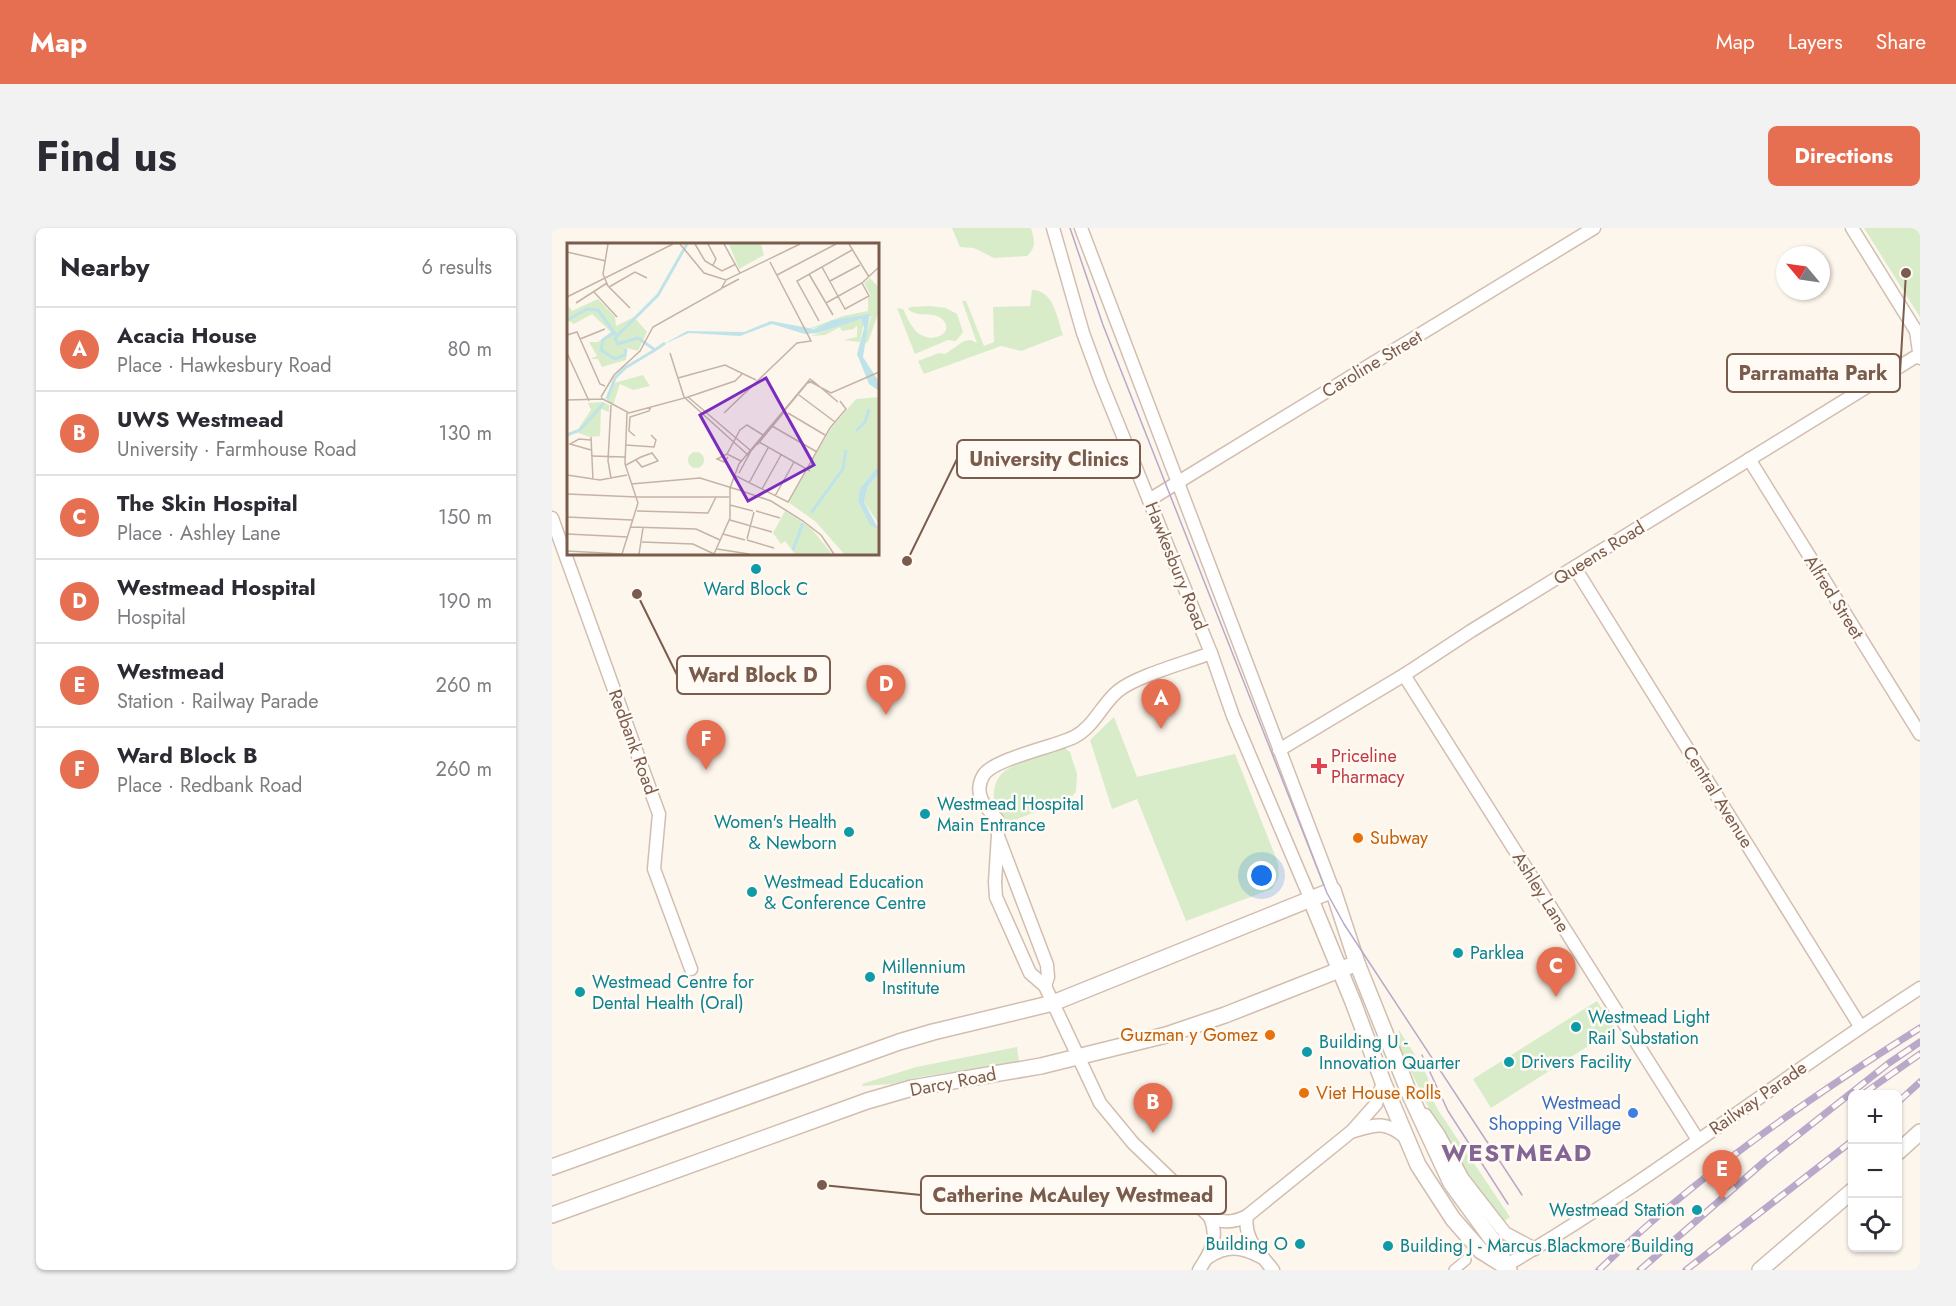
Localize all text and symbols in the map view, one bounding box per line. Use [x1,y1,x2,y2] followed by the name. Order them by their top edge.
[30,22,87,63] text: Map
[1716,27,1755,57] text: Map
[1788,27,1843,57] text: Layers
[1876,27,1926,57] text: Share
[36,126,177,187] text: Find us
[1768,126,1920,186] button: Directions
[567,243,879,555] inset map
[1776,246,1830,300] north arrow
[60,248,149,286] text: Nearby
[422,253,492,282] text: 6 results
[117,319,257,351] text: Acacia House
[1317,324,1428,404] street label: Caroline Street
[72,335,87,364] text: A
[447,335,492,364] text: 80 m
[117,351,332,380] text: Place · Hawkesbury Road
[1727,354,1900,392] callout: Parramatta Park
[1739,359,1888,388] text: Parramatta Park
[117,403,284,435] text: UWS Westmead
[73,419,86,448] text: B
[438,419,492,448] text: 130 m
[117,435,357,464] text: University · Farmhouse Road
[957,440,1140,478] callout: University Clinics
[969,445,1129,474] text: University Clinics
[117,487,298,519] text: The Skin Hospital
[1138,498,1214,634] street label: Hawkesbury Road
[72,503,87,532] text: C
[438,503,492,532] text: 150 m
[1548,515,1650,591] street label: Queens Road
[117,519,281,548] text: Place · Ashley Lane
[1798,550,1871,645] street label: Alfred Street
[749,562,763,576] marker: Ward Block C
[117,571,316,603] text: Westmead Hospital
[704,576,808,602] place label: Ward Block C
[72,587,87,616] text: D
[438,587,492,616] text: 190 m
[117,603,186,632] text: Hospital
[117,655,224,687] text: Westmead
[677,656,830,694] callout: Ward Block D
[688,661,818,690] text: Ward Block D
[866,666,906,715] pin: D
[73,671,86,700] text: E
[436,671,492,700] text: 260 m
[1142,680,1180,729] pin: A
[602,686,664,798] street label: Redbank Road
[117,687,319,716] text: Station · Railway Parade
[686,720,726,770] pin: F
[117,739,258,771] text: Ward Block B
[1676,741,1760,853] street label: Central Avenue
[1331,743,1404,790] place label: Priceline Pharmacy
[74,755,85,784] text: F
[436,755,492,784] text: 260 m
[1312,759,1326,773] marker: Priceline Pharmacy
[117,771,302,800] text: Place · Redbank Road
[937,791,1084,838] place label: Westmead Hospital Main Entrance
[918,807,932,821] marker: Westmead Hospital Main Entrance
[714,809,837,856] place label: Women's Health & Newborn
[842,825,856,839] marker: Women's Health & Newborn
[1370,825,1428,851] place label: Subway
[1351,831,1365,845] marker: Subway
[1506,847,1576,937] street label: Ashley Lane
[1247,861,1276,890] your location
[764,869,926,916] place label: Westmead Education & Conference Centre
[745,885,759,899] marker: Westmead Education & Conference Centre
[1470,940,1524,966] place label: Parklea
[1451,946,1465,960] marker: Parklea
[1536,948,1576,997] pin: C
[882,954,966,1001] place label: Millennium Institute
[592,969,755,1016] place label: Westmead Centre for Dental Health (Oral)
[863,970,877,984] marker: Millennium Institute
[573,985,587,999] marker: Westmead Centre for Dental Health (Oral)
[1588,1004,1710,1051] place label: Westmead Light Rail Substation
[1569,1020,1583,1034] marker: Westmead Light Rail Substation
[1120,1022,1259,1048] place label: Guzman y Gomez
[1263,1028,1277,1042] marker: Guzman y Gomez
[1319,1029,1461,1076] place label: Building U - Innovation Quarter
[1300,1045,1314,1059] marker: Building U - Innovation Quarter
[1521,1049,1631,1075] place label: Drivers Facility
[1502,1055,1516,1069] marker: Drivers Facility
[1704,1055,1812,1141] street label: Railway Parade
[908,1061,998,1103] street label: Darcy Road
[1316,1080,1441,1106] place label: Viet House Rolls
[1134,1084,1172,1133] pin: B
[1297,1086,1311,1100] marker: Viet House Rolls
[1489,1090,1621,1137] place label: Westmead Shopping Village
[1848,1090,1902,1252] map controls
[1848,1090,1902,1144] button: +
[1626,1106,1640,1120] marker: Westmead Shopping Village
[1441,1135,1593,1170] district label: WESTMEAD
[1848,1144,1902,1198] button: −
[1702,1150,1742,1200] pin: E
[921,1176,1226,1214] callout: Catherine McAuley Westmead
[933,1181,1213,1210] text: Catherine McAuley Westmead
[1549,1197,1685,1223] place label: Westmead Station
[1848,1198,1902,1252] button: locate
[1690,1203,1704,1217] marker: Westmead Station
[1205,1231,1288,1257] place label: Building O
[1400,1233,1694,1259] place label: Building J - Marcus Blackmore Building
[1293,1237,1307,1251] marker: Building O
[1381,1239,1395,1253] marker: Building J - Marcus Blackmore Building

